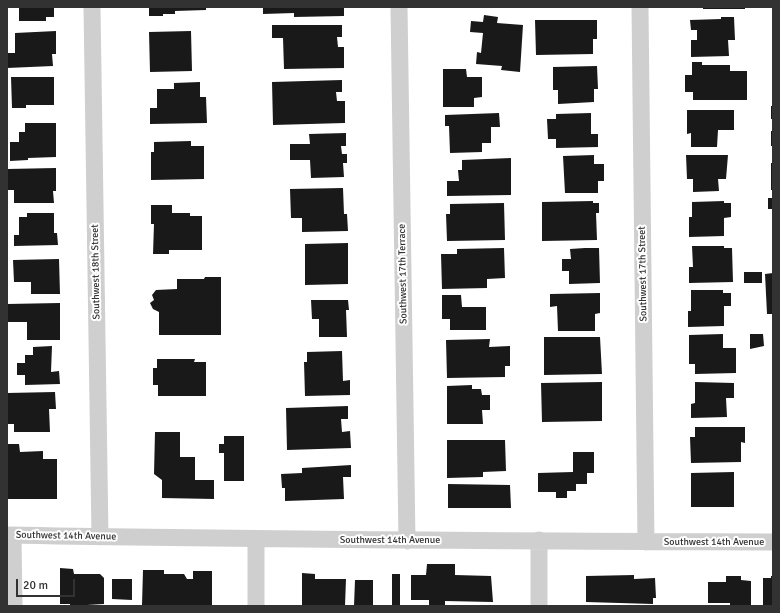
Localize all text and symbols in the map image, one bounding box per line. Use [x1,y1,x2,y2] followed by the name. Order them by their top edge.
[89,224,103,320] street label: Southwest 18th Street
[396,224,410,324] street label: Southwest 17th Terrace
[636,226,650,322] street label: Southwest 17th Street
[16,529,116,543] street label: Southwest 14th Avenue
[340,534,440,546] street label: Southwest 14th Avenue
[664,536,764,548] street label: Southwest 14th Avenue
[18,571,77,597] scale bar
[23,578,48,593] text: 20 m

